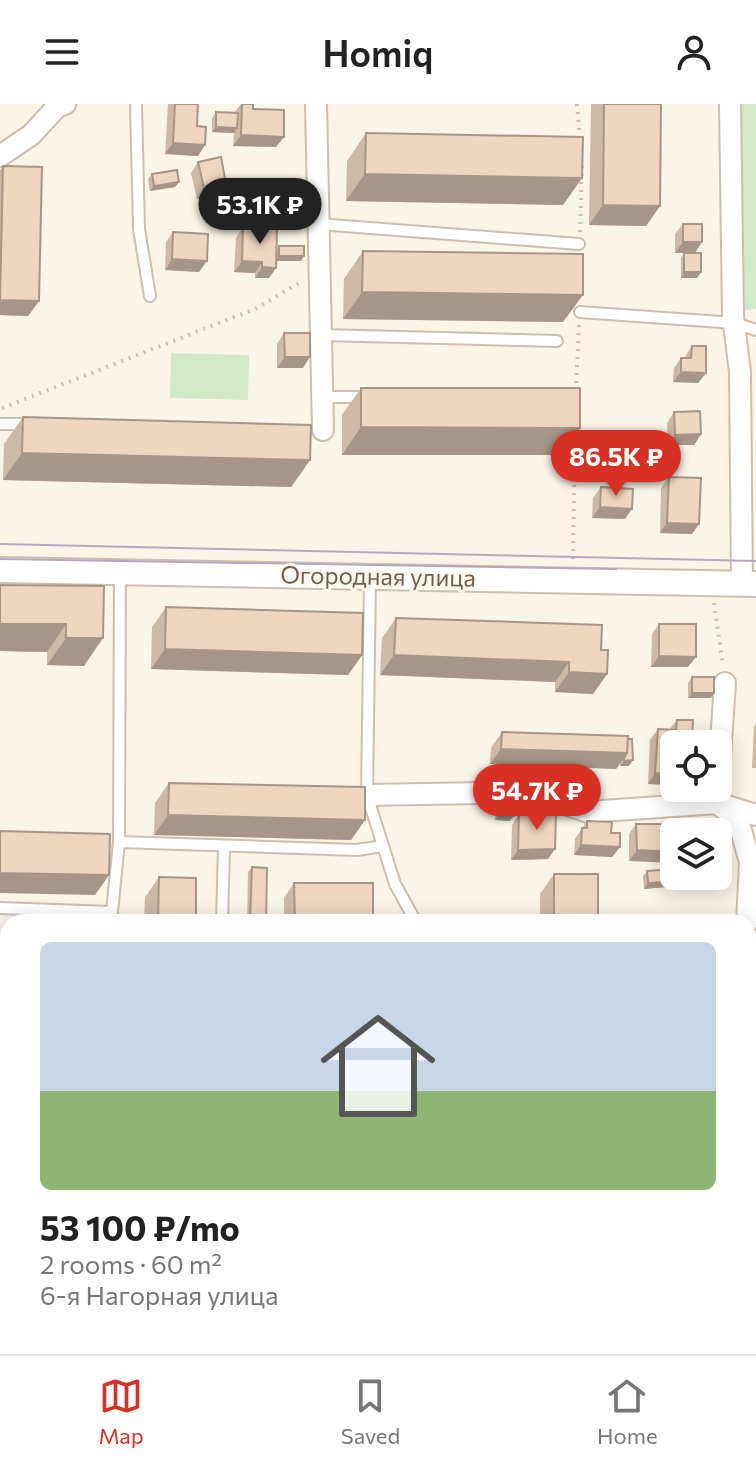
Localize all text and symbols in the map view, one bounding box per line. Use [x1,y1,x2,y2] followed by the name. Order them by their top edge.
[40,30,84,74] icon: menu
[323,30,433,74] text: Homiq
[672,30,716,74] icon: person
[186,178,334,246] pin: 53.1K ₽
[217,188,303,219] text: 53.1K ₽
[542,430,690,498] pin: 86.5K ₽
[569,440,663,471] text: 86.5K ₽
[280,559,476,592] street label: Огородная улица
[660,730,732,890] map controls
[660,730,732,802] button: locate
[463,764,611,832] pin: 54.7K ₽
[491,774,583,805] text: 54.7K ₽
[660,818,732,890] button: layers
[306,994,450,1138] icon: home
[40,1206,240,1248] text: 53 100 ₽/mo
[40,1248,222,1279] text: 2 rooms · 60 m²
[40,1279,278,1310] text: 6-я Нагорная улица
[98,1374,144,1449] tab: Map
[341,1374,400,1449] tab: Saved
[597,1374,658,1449] tab: Home

